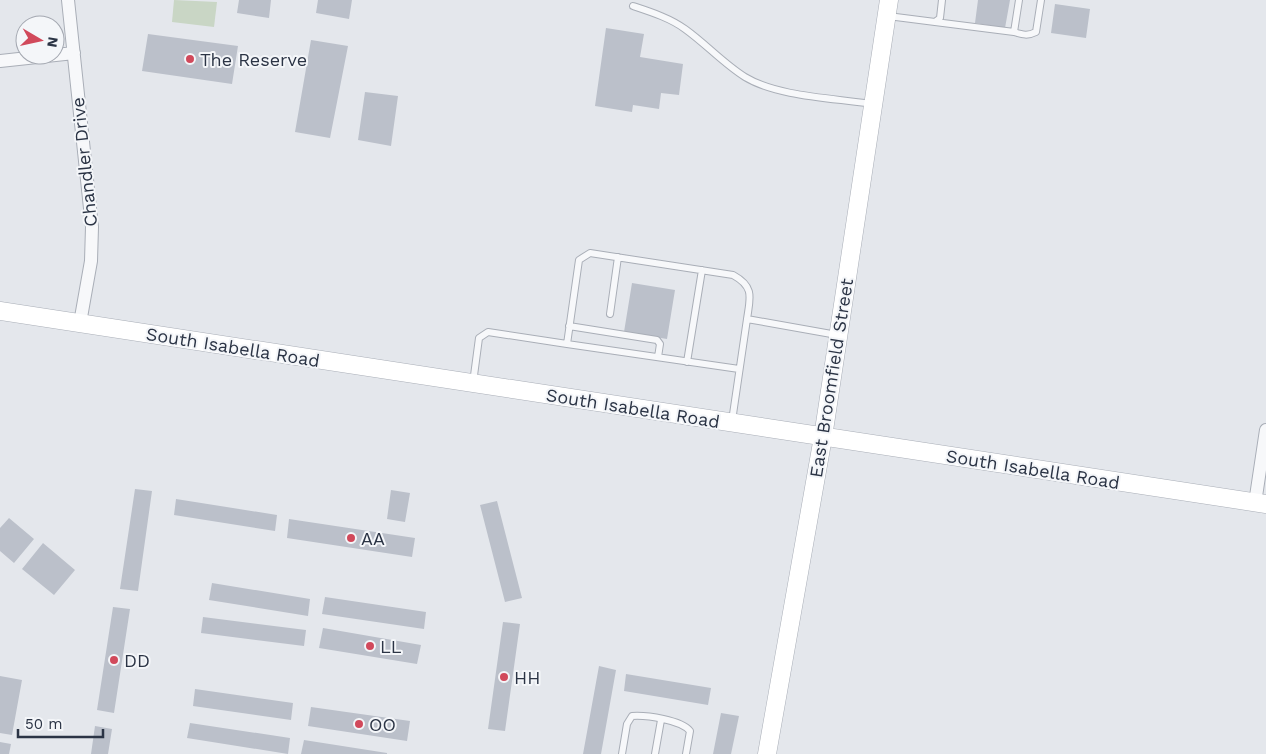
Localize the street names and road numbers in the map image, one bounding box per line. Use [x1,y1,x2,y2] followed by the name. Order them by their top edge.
[67,96,101,228] street label: Chandler Drive
[805,276,857,479] street label: East Broomfield Street
[145,323,321,371] street label: South Isabella Road
[545,384,721,432] street label: South Isabella Road
[945,445,1121,493] street label: South Isabella Road

